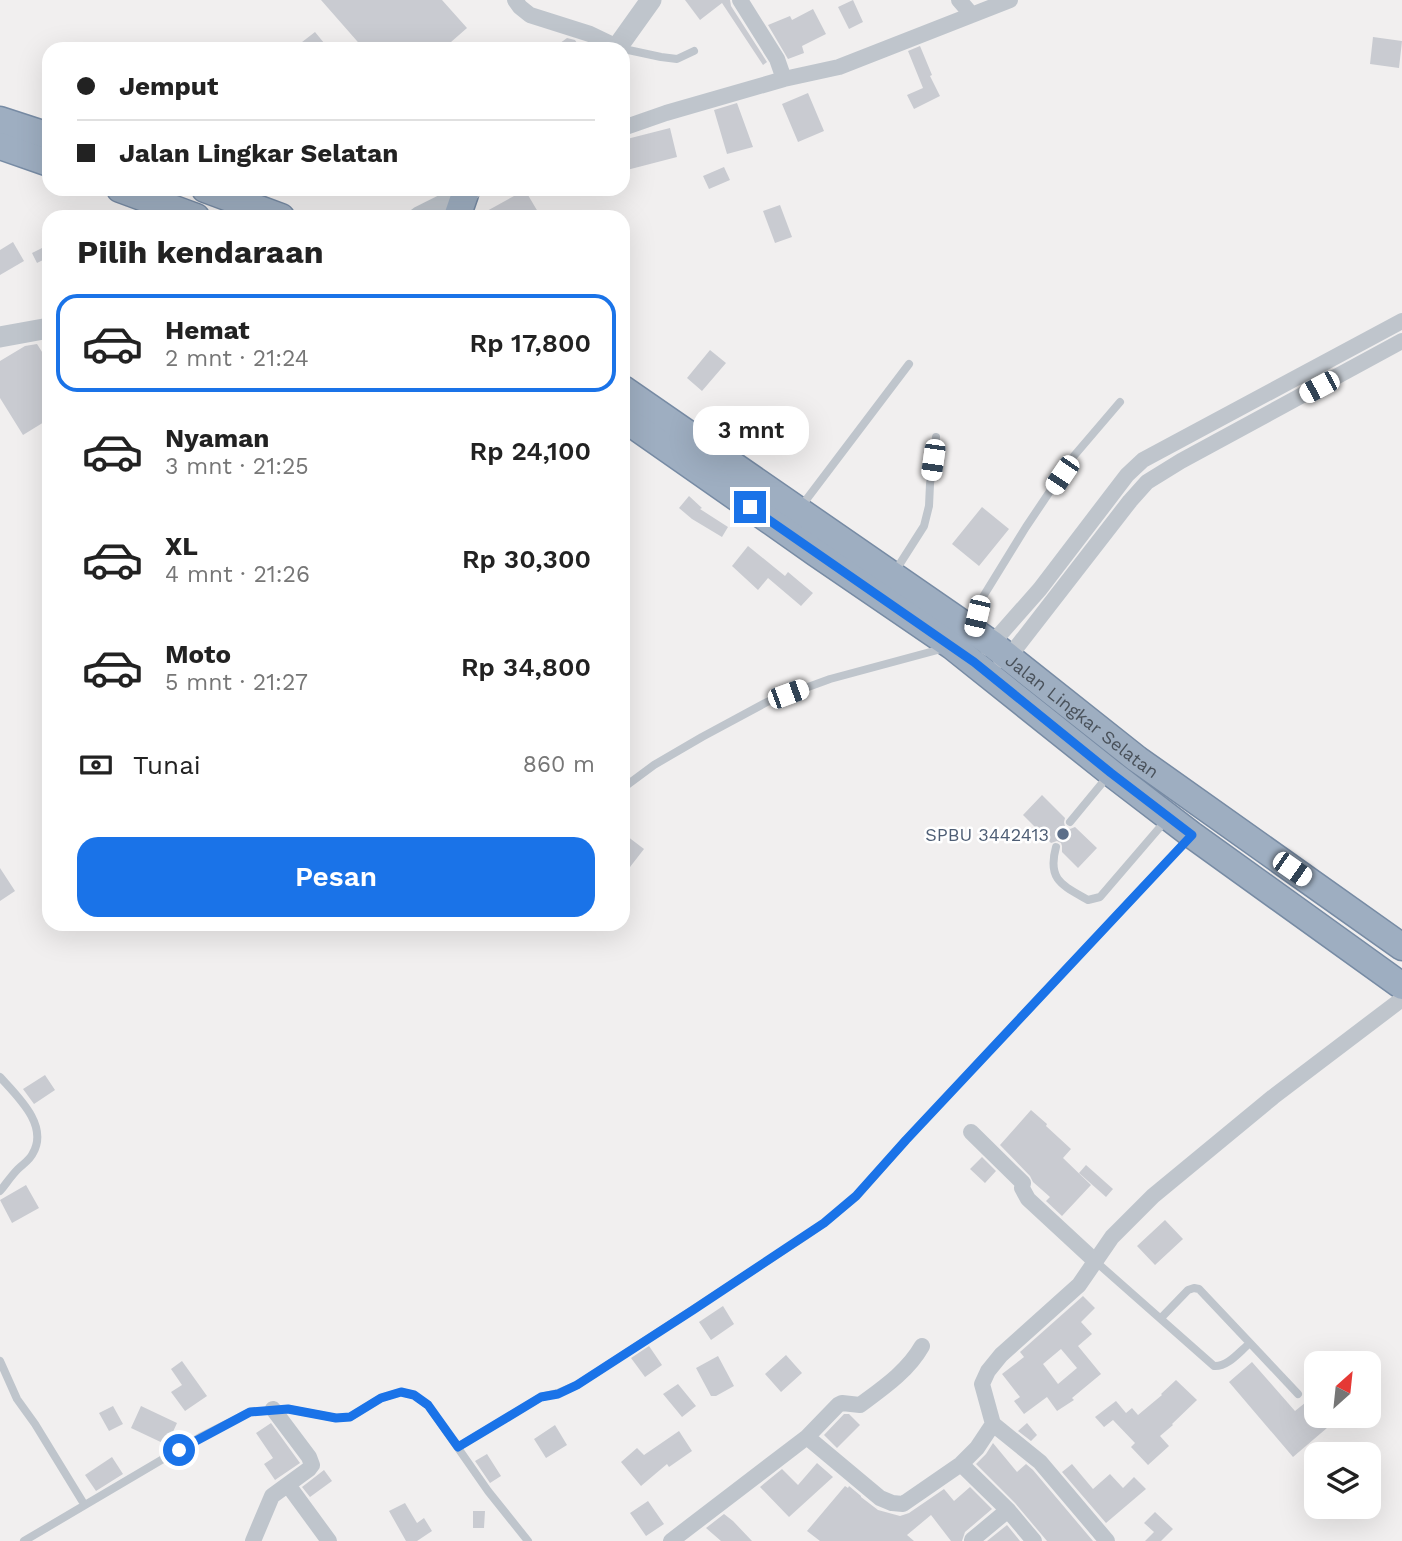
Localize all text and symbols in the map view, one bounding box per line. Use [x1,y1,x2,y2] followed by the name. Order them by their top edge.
[119,71,218,101] text: Jemput
[119,138,398,168] text: Jalan Lingkar Selatan
[77,233,324,271] text: Pilih kendaraan
[81,312,144,375] icon: car
[165,315,250,345] text: Hemat
[470,328,591,358] text: Rp 17,800
[165,345,309,372] text: 2 mnt · 21:24
[1296,368,1343,406] car
[692,406,808,454] callout: 3 mnt
[718,417,784,444] text: 3 mnt
[81,420,144,483] icon: car
[165,423,269,453] text: Nyaman
[470,436,591,466] text: Rp 24,100
[920,438,947,482] car
[1042,452,1083,498] car
[165,453,309,480] text: 3 mnt · 21:25
[734,491,766,523] route end
[81,528,144,591] icon: car
[165,531,198,561] text: XL
[462,544,591,574] text: Rp 30,300
[165,561,310,588] text: 4 mnt · 21:26
[963,593,992,639] car
[81,636,144,699] icon: car
[165,639,231,669] text: Moto
[1002,649,1163,782] street label: Jalan Lingkar Selatan
[461,652,591,682] text: Rp 34,800
[165,669,308,696] text: 5 mnt · 21:27
[765,677,812,711] car
[77,746,115,784] icon: cash
[133,750,201,780] text: Tunai
[523,751,595,778] text: 860 m
[925,824,1049,845] place label: SPBU 3442413
[1055,826,1071,842] marker: SPBU 3442413
[77,837,595,917] button: Pesan
[1269,848,1316,890] car
[1304,1351,1381,1428] north arrow
[1304,1351,1381,1519] map controls
[163,1434,195,1466] route start
[1304,1442,1381,1519] button: layers

